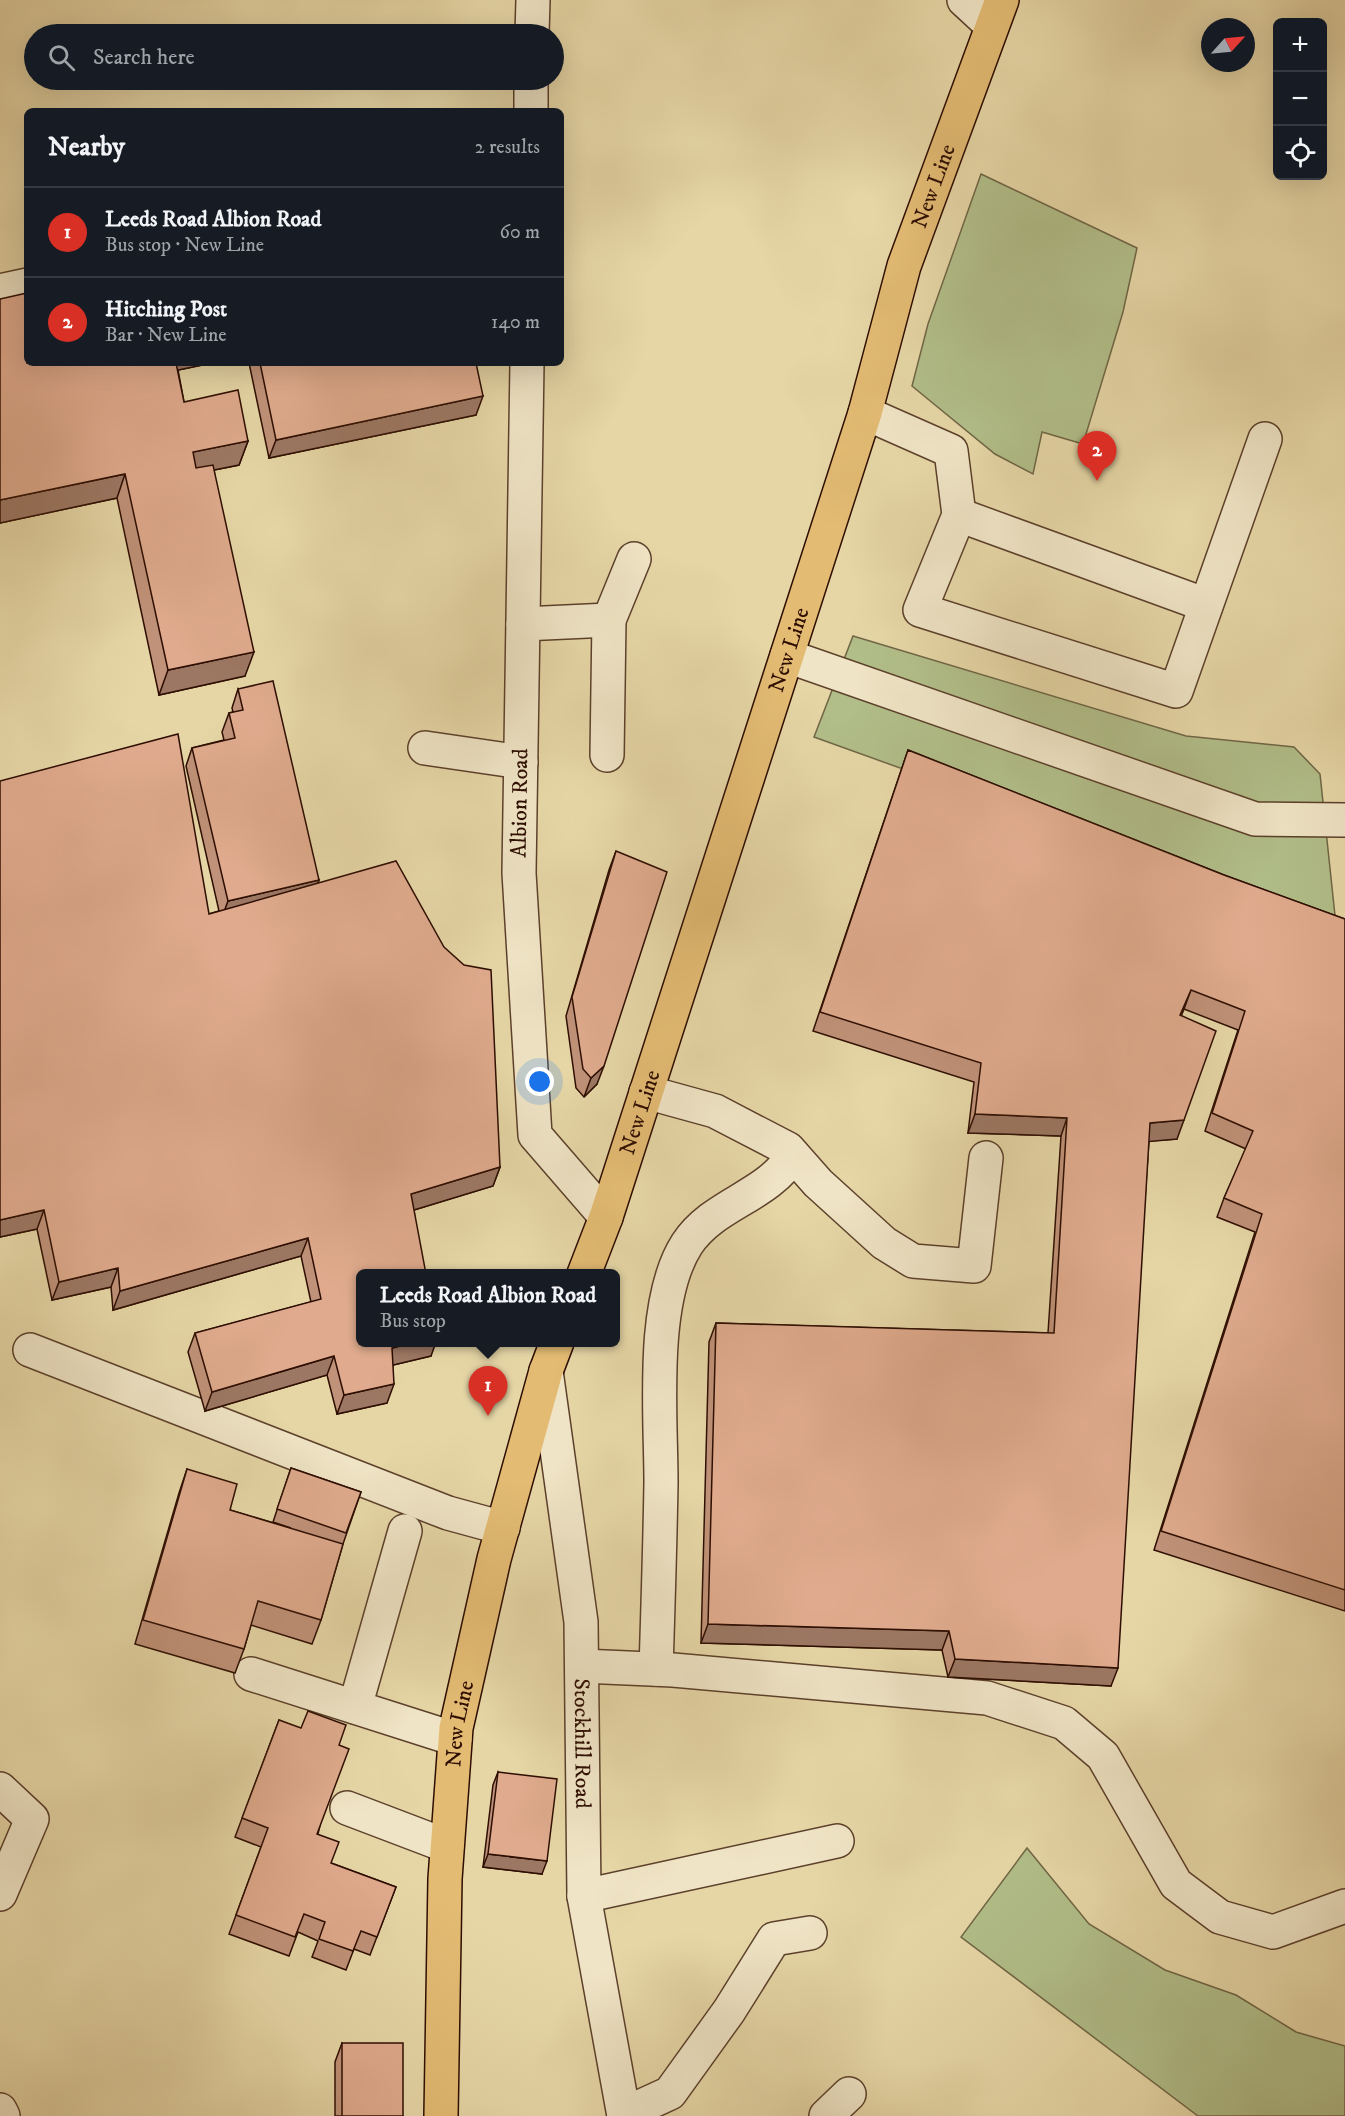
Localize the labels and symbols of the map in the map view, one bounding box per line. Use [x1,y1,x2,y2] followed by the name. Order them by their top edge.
[1201,18,1255,72] north arrow
[906,140,961,232] street label: New Line
[1078,432,1116,481] pin: 2
[762,604,815,696] street label: New Line
[506,748,534,858] street label: Albion Road
[525,1067,554,1096] your location
[613,1067,666,1158] street label: New Line
[468,1366,508,1416] pin: 1
[440,1678,480,1768] street label: New Line
[568,1678,597,1809] street label: Stockhill Road

